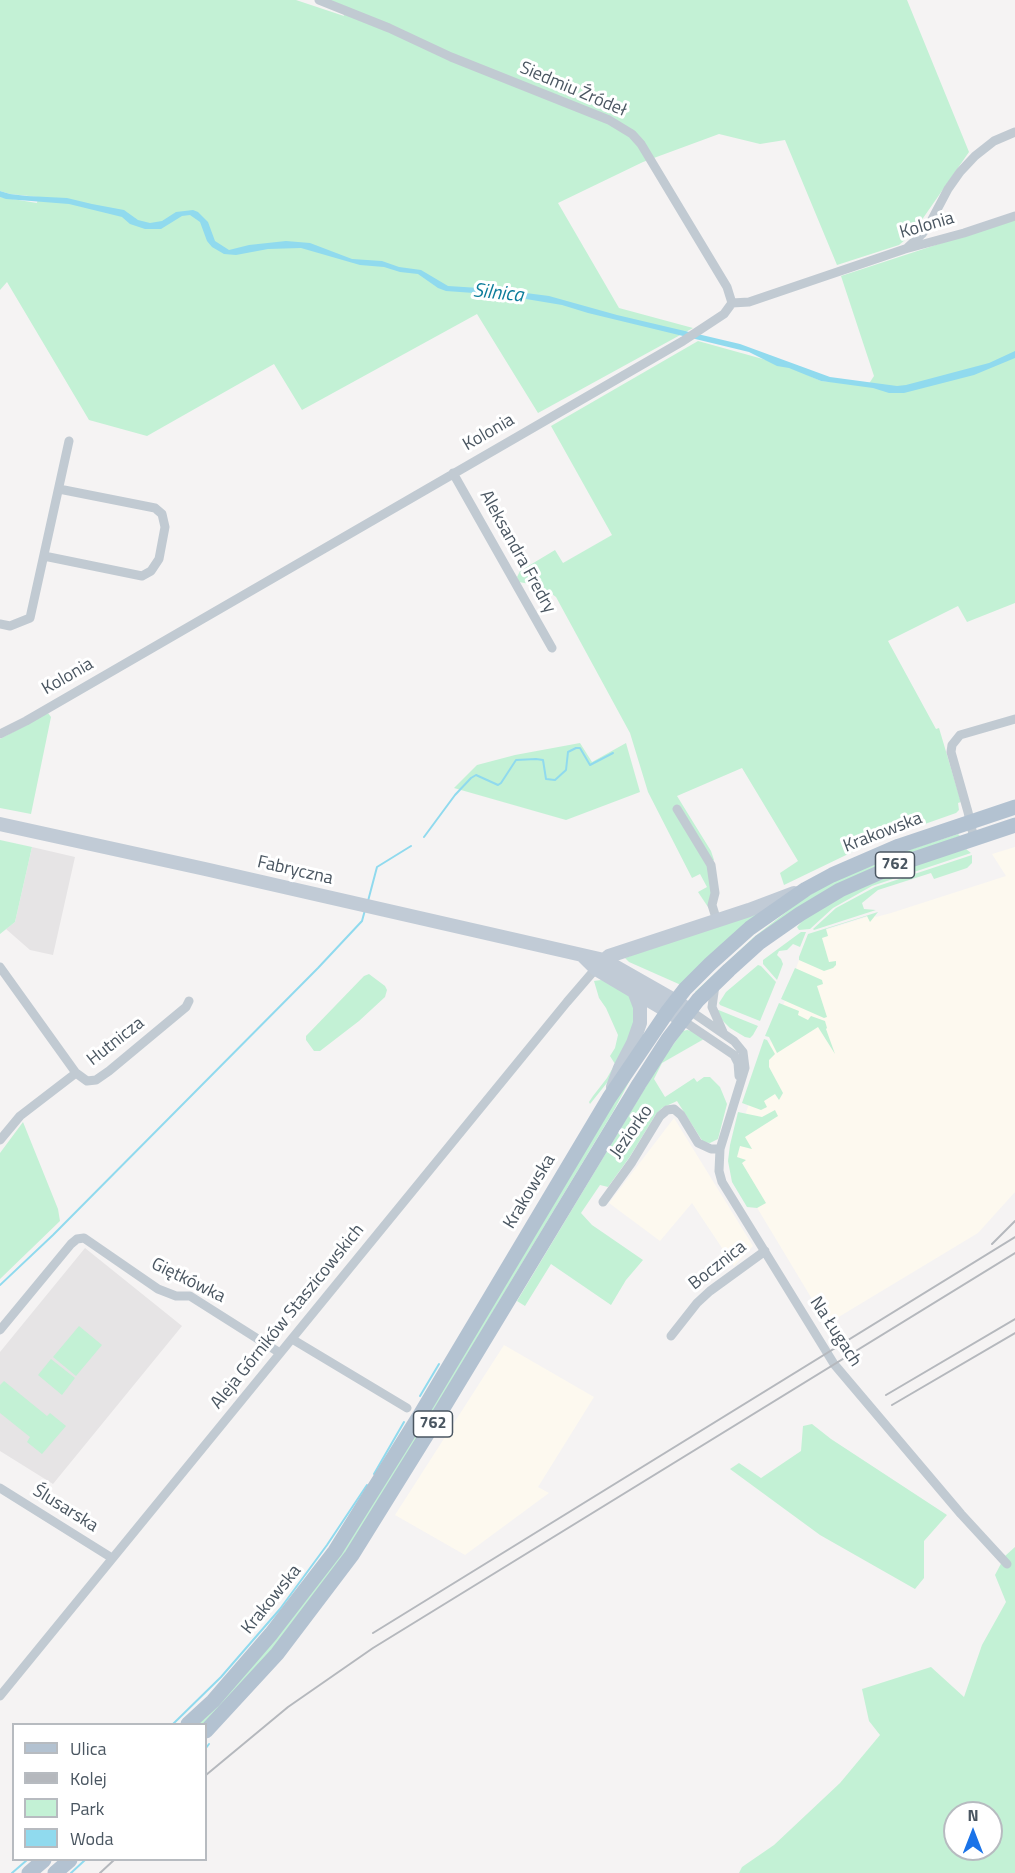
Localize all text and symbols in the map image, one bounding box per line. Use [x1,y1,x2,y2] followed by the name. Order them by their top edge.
[516,58,630,122] street label: Siedmiu Źródeł
[897,208,957,244] street label: Kolonia
[472,279,524,309] water label: Silnica
[459,410,519,456] street label: Kolonia
[474,487,560,617] street label: Aleksandra Fredry
[38,654,98,700] street label: Kolonia
[840,808,926,858] street label: Krakowska
[255,852,335,890] street label: Fabryczna
[876,852,914,878] road number: 762
[83,1013,149,1071] street label: Hutnicza
[606,1101,658,1163] street label: Jeziorko
[499,1151,561,1233] street label: Krakowska
[207,1220,369,1414] street label: Aleja Górników Staszicowskich
[685,1237,751,1295] street label: Bocznica
[148,1254,228,1308] street label: Giętkówka
[804,1293,866,1371] street label: Na Ługach
[414,1411,452,1437] road number: 762
[28,1480,102,1538] street label: Ślusarska
[238,1561,306,1639] street label: Krakowska
[12,1723,207,1861] legend
[70,1735,107,1762] text: Ulica
[70,1765,107,1792] text: Kolej
[70,1795,104,1822] text: Park
[943,1801,1003,1861] north arrow
[967,1803,979,1827] text: N
[70,1825,114,1852] text: Woda

